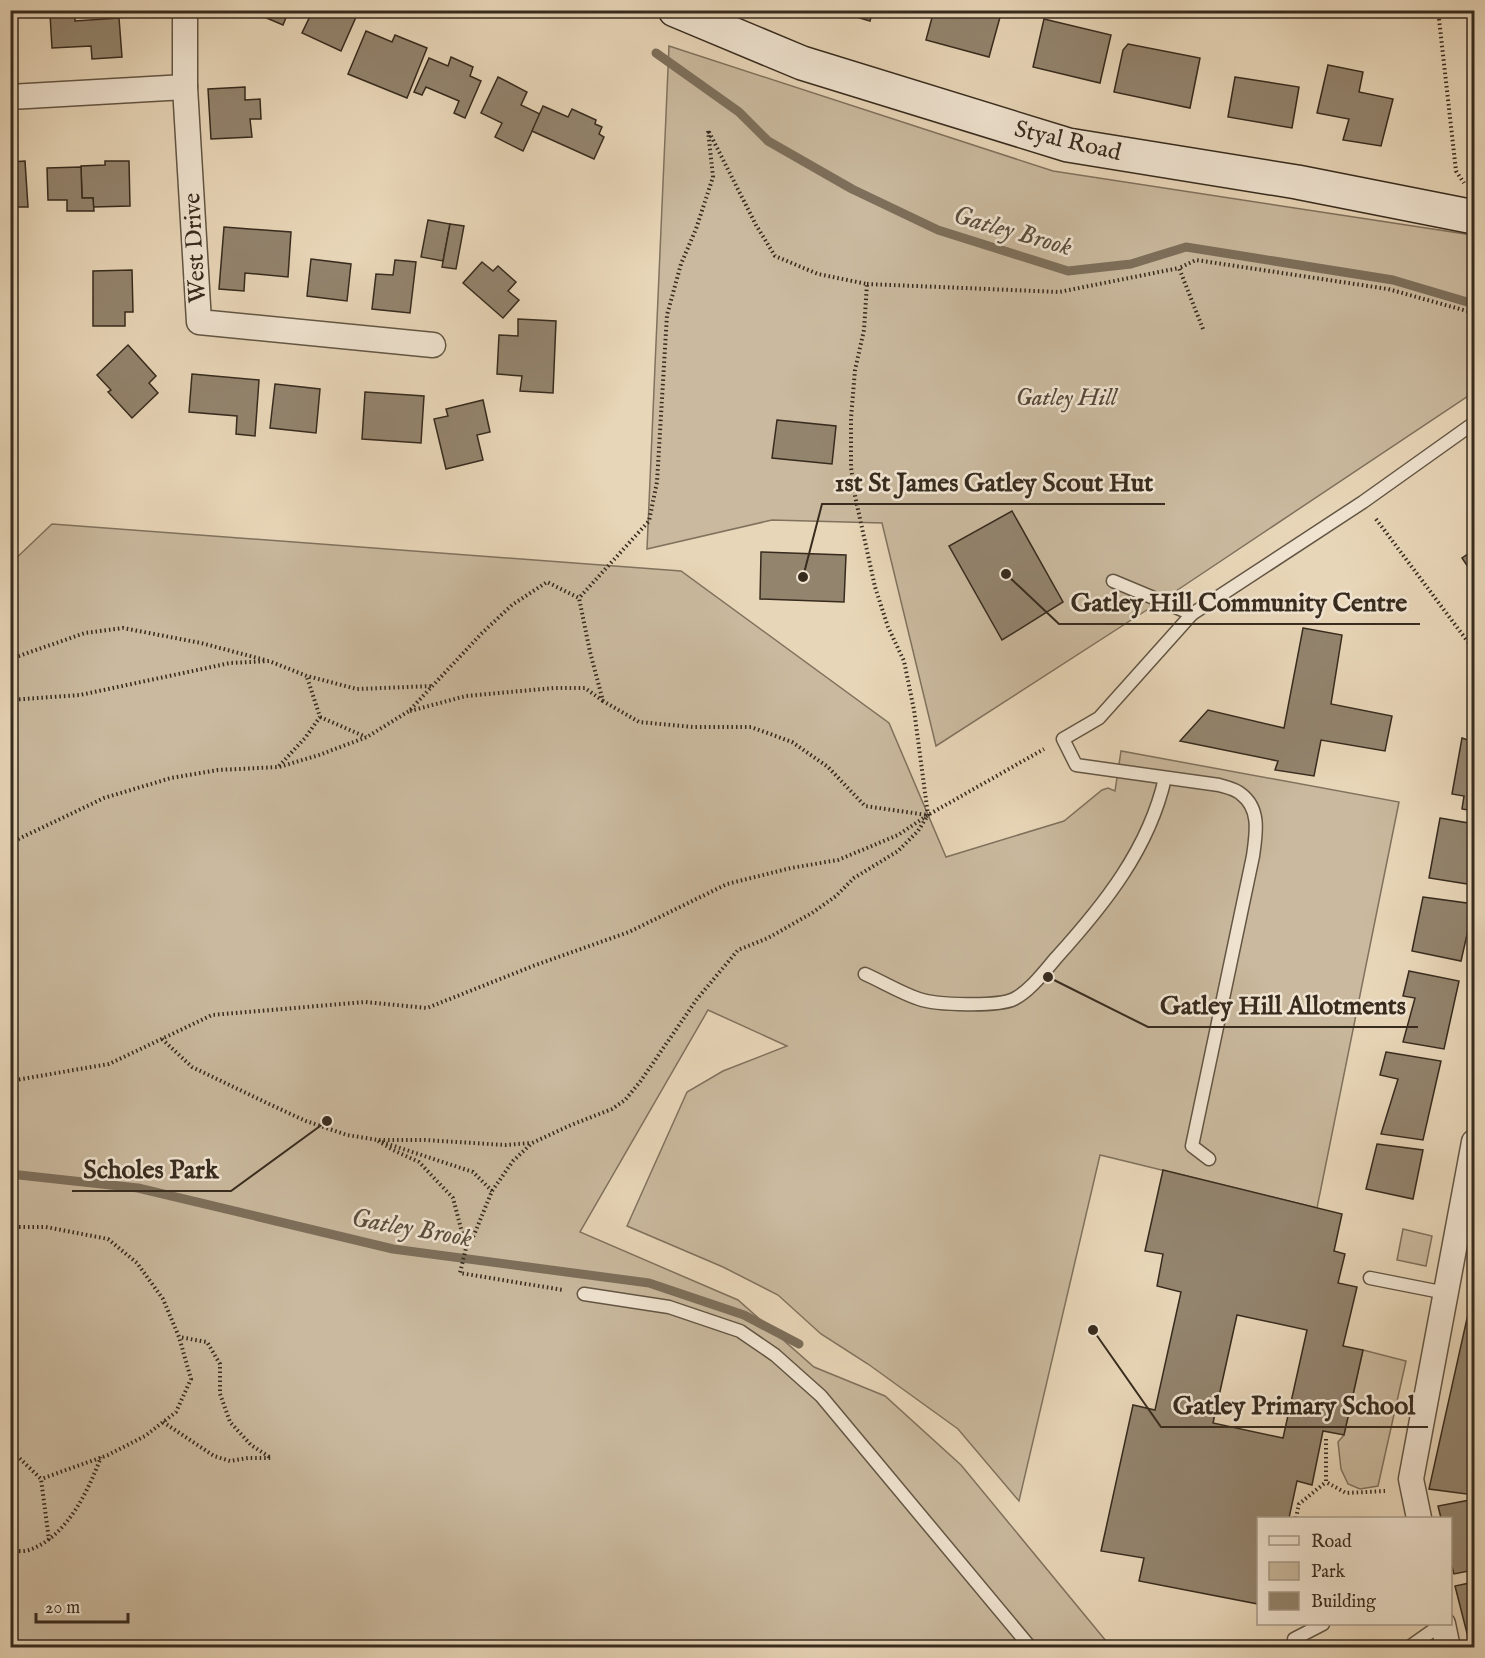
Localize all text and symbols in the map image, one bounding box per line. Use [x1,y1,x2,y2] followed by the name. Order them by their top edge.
[1011,114,1124,169] street label: Styal Road
[177,192,214,304] street label: West Drive
[949,199,1076,264] water label: Gatley Brook
[1015,383,1119,414] park label: Gatley Hill
[822,460,1165,504] callout: 1st St James Gatley Scout Hut
[835,467,1153,500] text: 1st St James Gatley Scout Hut
[1059,580,1420,624] callout: Gatley Hill Community Centre
[1071,587,1407,620] text: Gatley Hill Community Centre
[1148,983,1418,1027] callout: Gatley Hill Allotments
[1160,990,1406,1023] text: Gatley Hill Allotments
[72,1147,231,1191] callout: Scholes Park
[83,1154,220,1187] text: Scholes Park
[349,1202,475,1255] water label: Gatley Brook
[1161,1383,1428,1427] callout: Gatley Primary School
[1173,1390,1416,1423] text: Gatley Primary School
[1257,1517,1452,1625] legend
[1311,1531,1352,1554] text: Road
[1311,1561,1346,1584] text: Park
[36,1586,128,1624] scale bar
[1311,1591,1376,1614] text: Building
[45,1597,80,1620] text: 20 m

